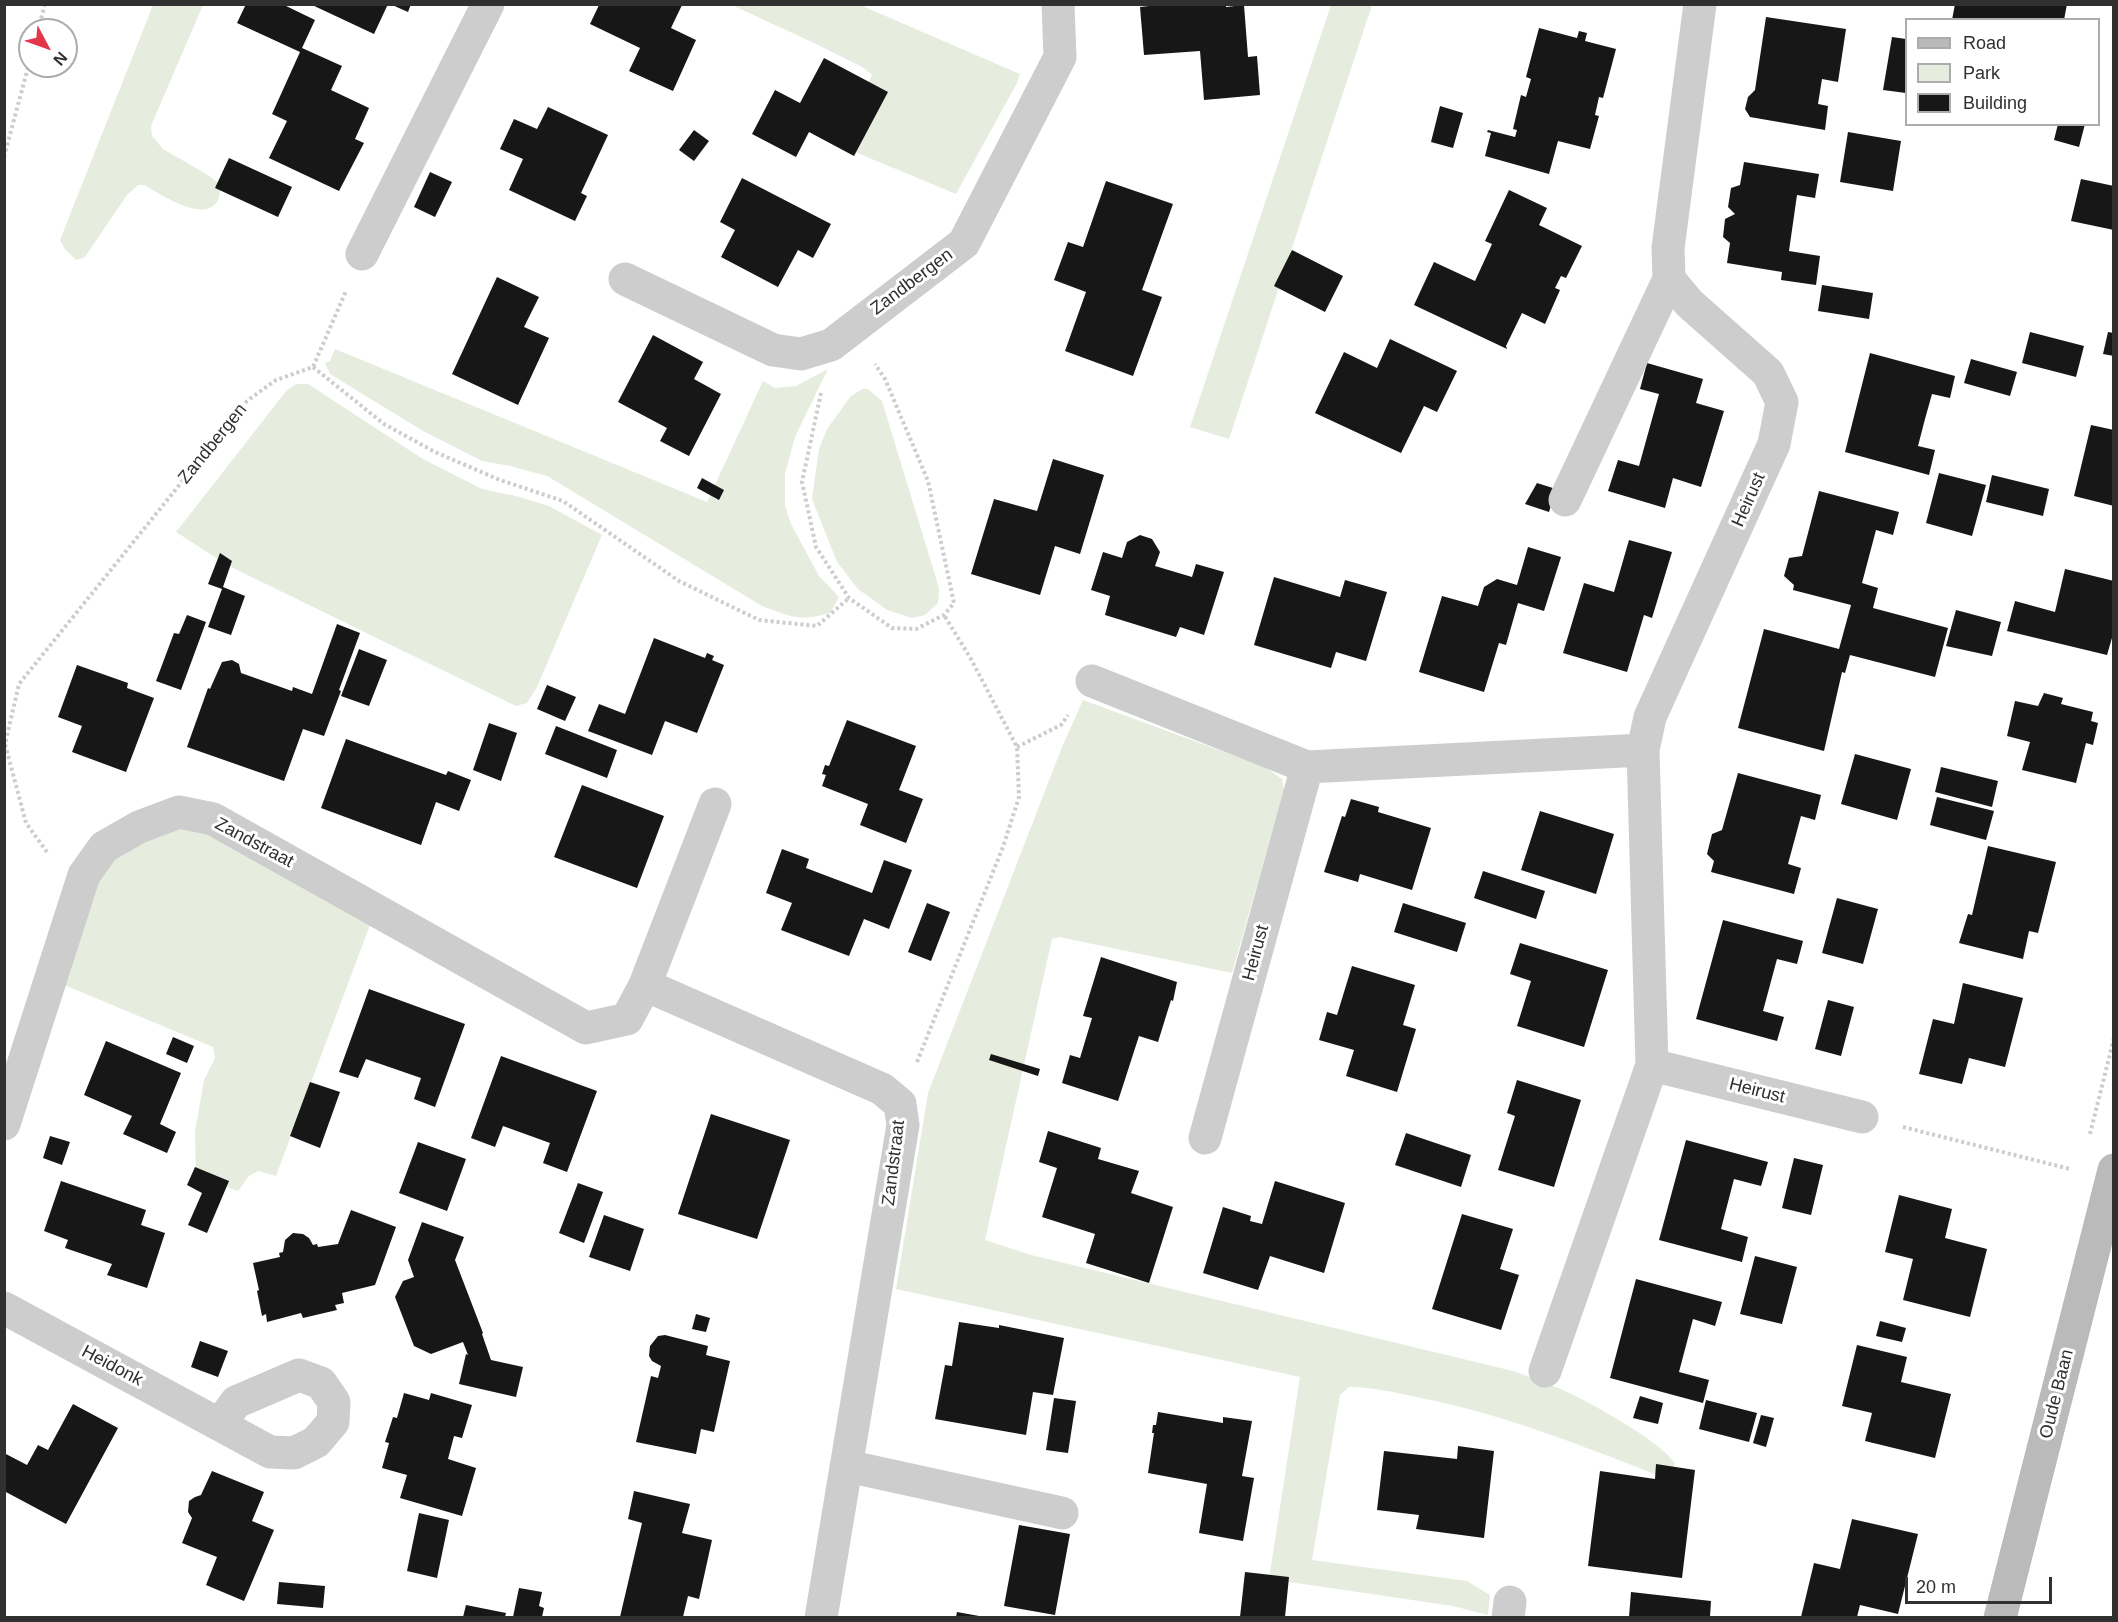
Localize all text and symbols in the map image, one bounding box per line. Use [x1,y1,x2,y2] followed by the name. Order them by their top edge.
[18,18,78,78] north arrow
[1905,18,2100,126] legend
[1963,33,2006,53] text: Road
[50,49,71,69] text: N
[1963,63,2000,83] text: Park
[1963,93,2027,113] text: Building
[867,244,957,320] street label: Zandbergen
[174,399,252,489] street label: Zandbergen
[1728,470,1770,530] street label: Heirust
[211,813,297,873] street label: Zandstraat
[1238,923,1274,983] street label: Heirust
[1727,1074,1787,1108] street label: Heirust
[878,1119,910,1207] street label: Zandstraat
[78,1341,146,1391] street label: Heidonk
[2036,1347,2078,1441] street label: Oude Baan
[1908,1565,2055,1603] scale bar
[1916,1577,1956,1597] text: 20 m

